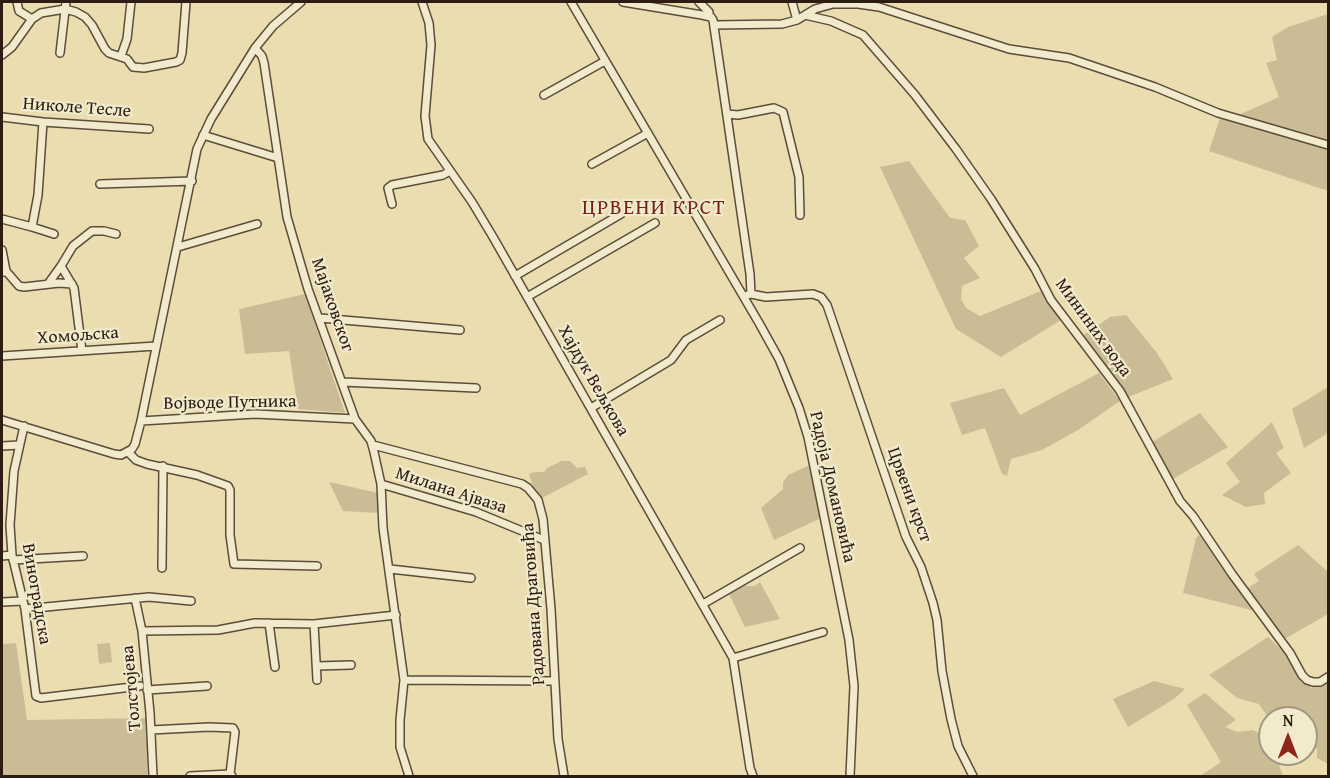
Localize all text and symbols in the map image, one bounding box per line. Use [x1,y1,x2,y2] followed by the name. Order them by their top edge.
[22,93,132,123] street label: Николе Тесле
[582,196,726,222] district label: ЦРВЕНИ КРСТ
[306,255,358,355] street label: Мајаковског
[1050,274,1136,382] street label: Мининих вода
[37,322,119,350] street label: Хомољска
[552,322,634,440] street label: Хајдук Вељкова
[163,391,297,415] street label: Војводе Путника
[804,409,860,565] street label: Радоја Домановића
[882,445,936,545] street label: Црвени крст
[393,463,509,519] street label: Милана Ајваза
[518,522,550,686] street label: Радована Драговића
[16,542,56,646] street label: Виноградска
[118,644,146,732] street label: Толстојева
[1258,706,1318,766] north arrow
[1283,708,1293,732] text: N

